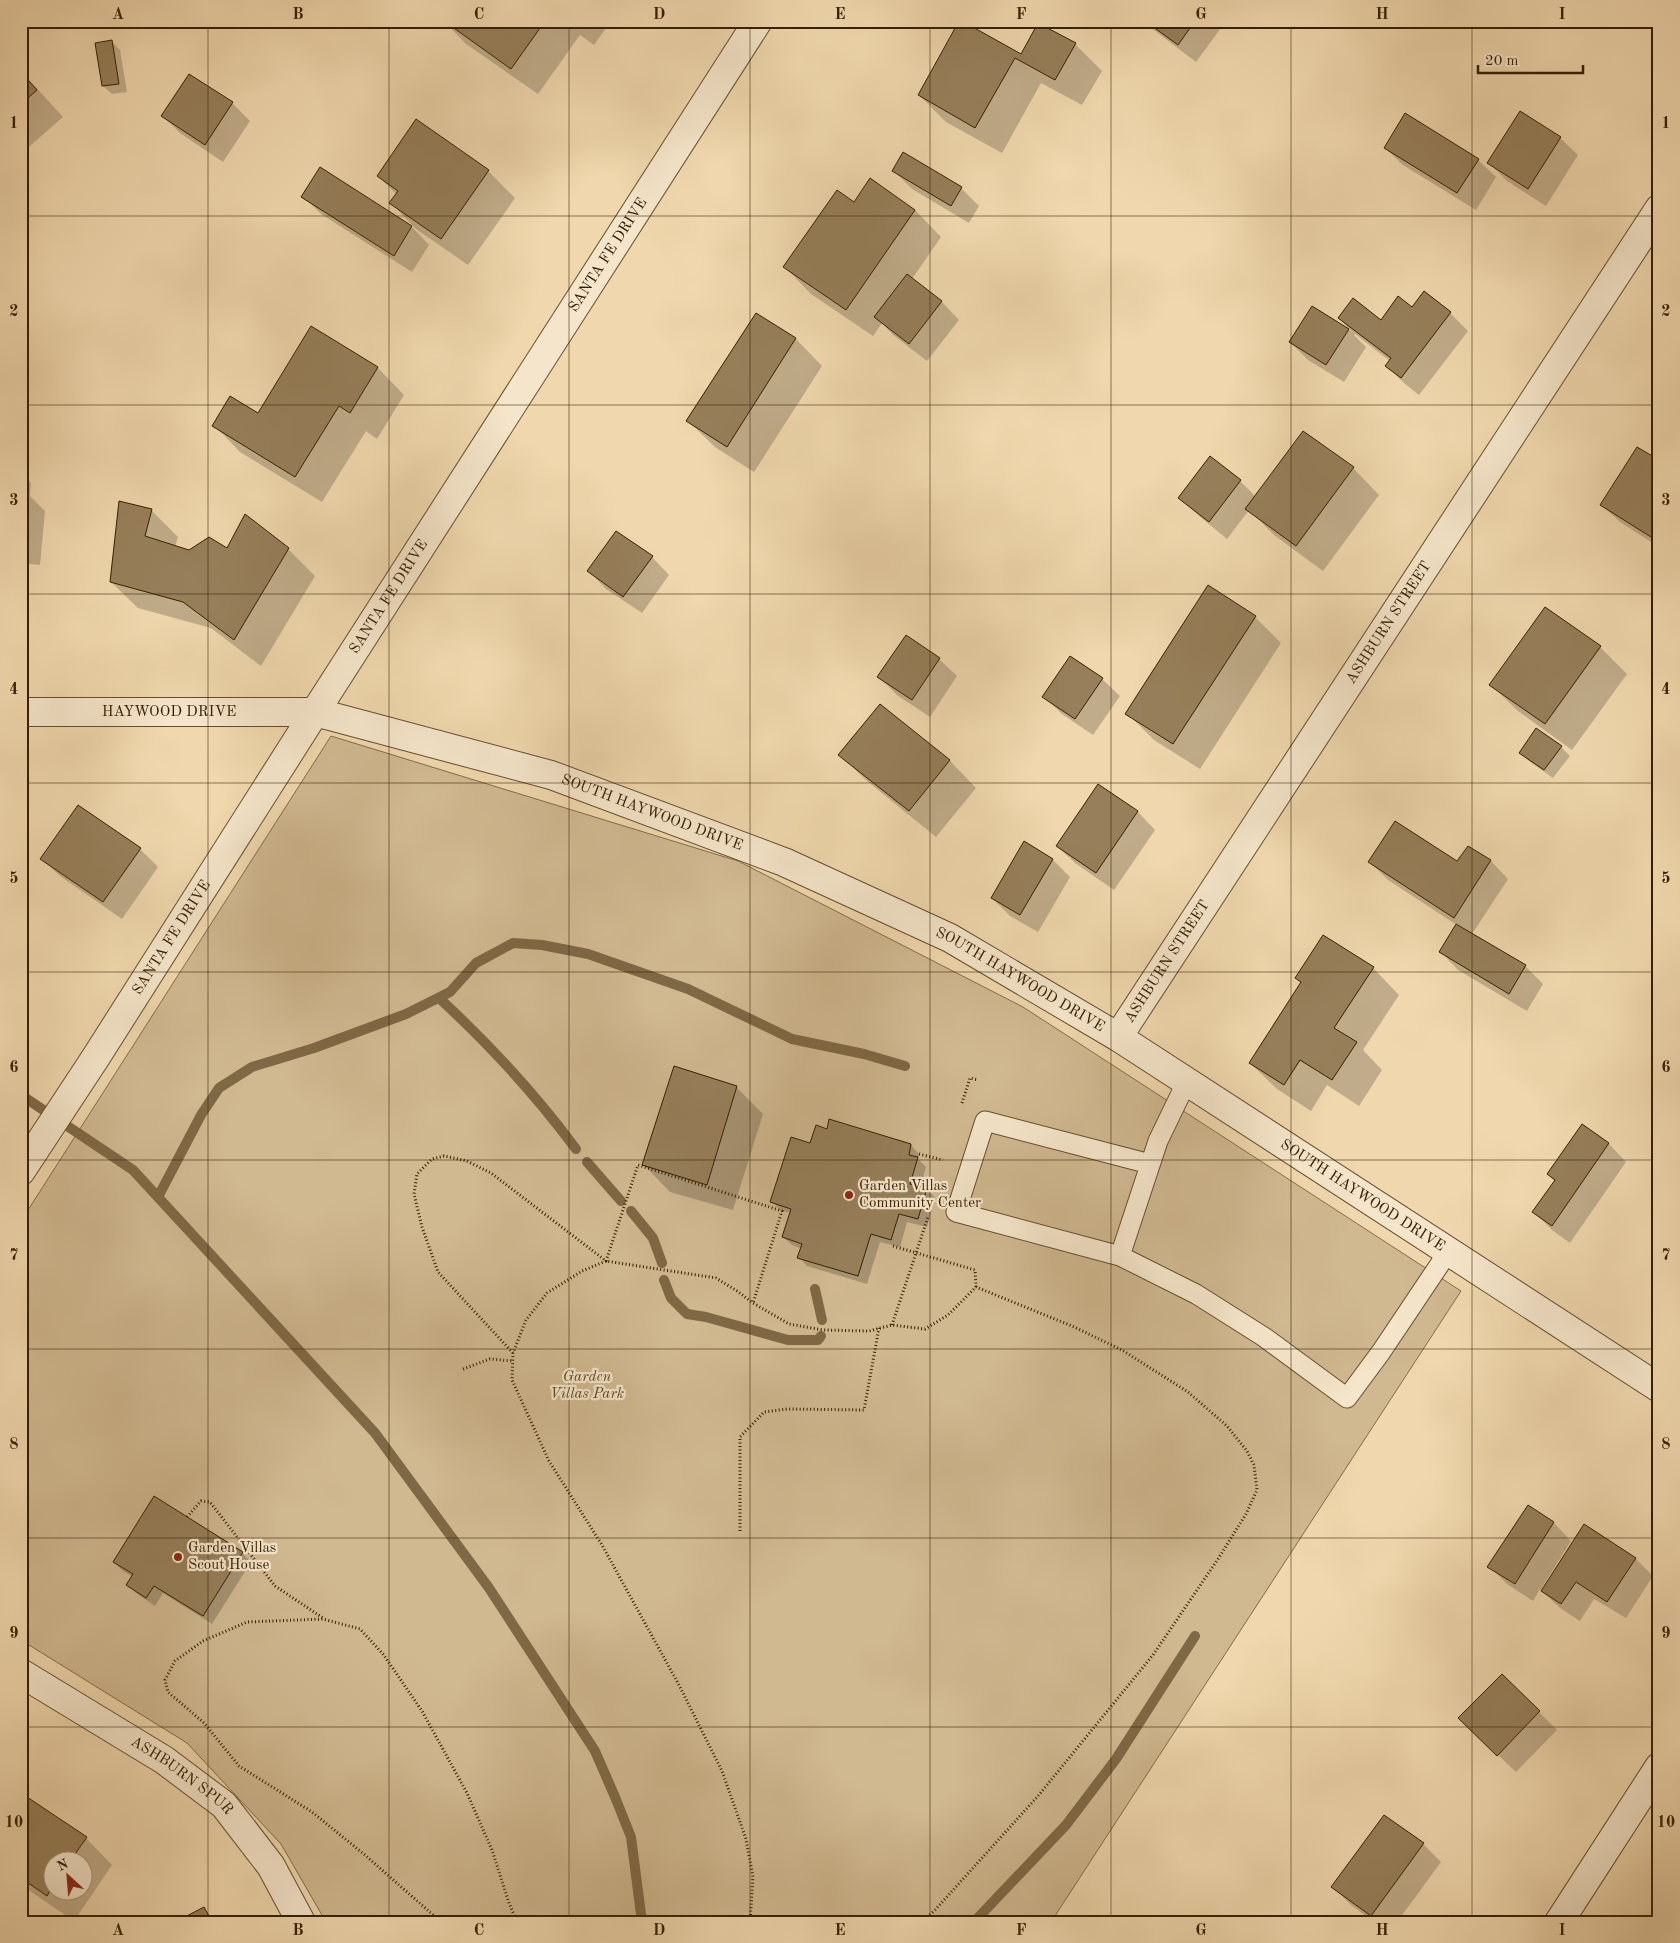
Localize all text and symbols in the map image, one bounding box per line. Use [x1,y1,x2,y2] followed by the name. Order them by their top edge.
[112,7,124,23] text: A
[292,7,304,23] text: B
[474,7,484,23] text: C
[653,7,665,23] text: D
[834,7,846,23] text: E
[1016,7,1027,23] text: F
[1195,7,1207,23] text: G
[1375,7,1389,23] text: H
[1558,7,1566,23] text: I
[1478,42,1582,74] scale bar
[1485,54,1519,69] text: 20 m
[9,116,19,132] text: 1
[1661,116,1671,132] text: 1
[566,195,650,315] street label: SANTA FE DRIVE
[9,304,19,320] text: 2
[1661,304,1671,320] text: 2
[9,493,19,509] text: 3
[1661,493,1671,509] text: 3
[347,537,431,656] street label: SANTA FE DRIVE
[1343,559,1434,687] street label: ASHBURN STREET
[9,682,19,698] text: 4
[1661,682,1671,698] text: 4
[102,705,236,720] street label: HAYWOOD DRIVE
[559,772,745,853] street label: SOUTH HAYWOOD DRIVE
[9,871,19,887] text: 5
[1661,871,1671,887] text: 5
[130,878,214,997] street label: SANTA FE DRIVE
[1122,898,1213,1026] street label: ASHBURN STREET
[933,925,1107,1035] street label: SOUTH HAYWOOD DRIVE
[9,1060,19,1076] text: 6
[1661,1060,1671,1076] text: 6
[1278,1137,1447,1254] street label: SOUTH HAYWOOD DRIVE
[859,1179,981,1211] place label: Garden Villas Community Center
[843,1189,855,1201] marker: Garden Villas Community Center
[9,1248,19,1264] text: 7
[1661,1248,1671,1264] text: 7
[550,1370,624,1402] park label: Garden Villas Park
[9,1437,19,1453] text: 8
[1661,1437,1671,1453] text: 8
[188,1541,276,1573] place label: Garden Villas Scout House
[172,1551,184,1563] marker: Garden Villas Scout House
[9,1626,19,1642] text: 9
[1661,1626,1671,1642] text: 9
[128,1734,236,1818] street label: ASHBURN SPUR
[5,1815,23,1831] text: 10
[1657,1815,1675,1831] text: 10
[42,1850,92,1900] north arrow
[55,1856,71,1874] text: N
[112,1923,124,1939] text: A
[292,1923,304,1939] text: B
[474,1923,484,1939] text: C
[653,1923,665,1939] text: D
[834,1923,846,1939] text: E
[1016,1923,1027,1939] text: F
[1195,1923,1207,1939] text: G
[1375,1923,1389,1939] text: H
[1558,1923,1566,1939] text: I

